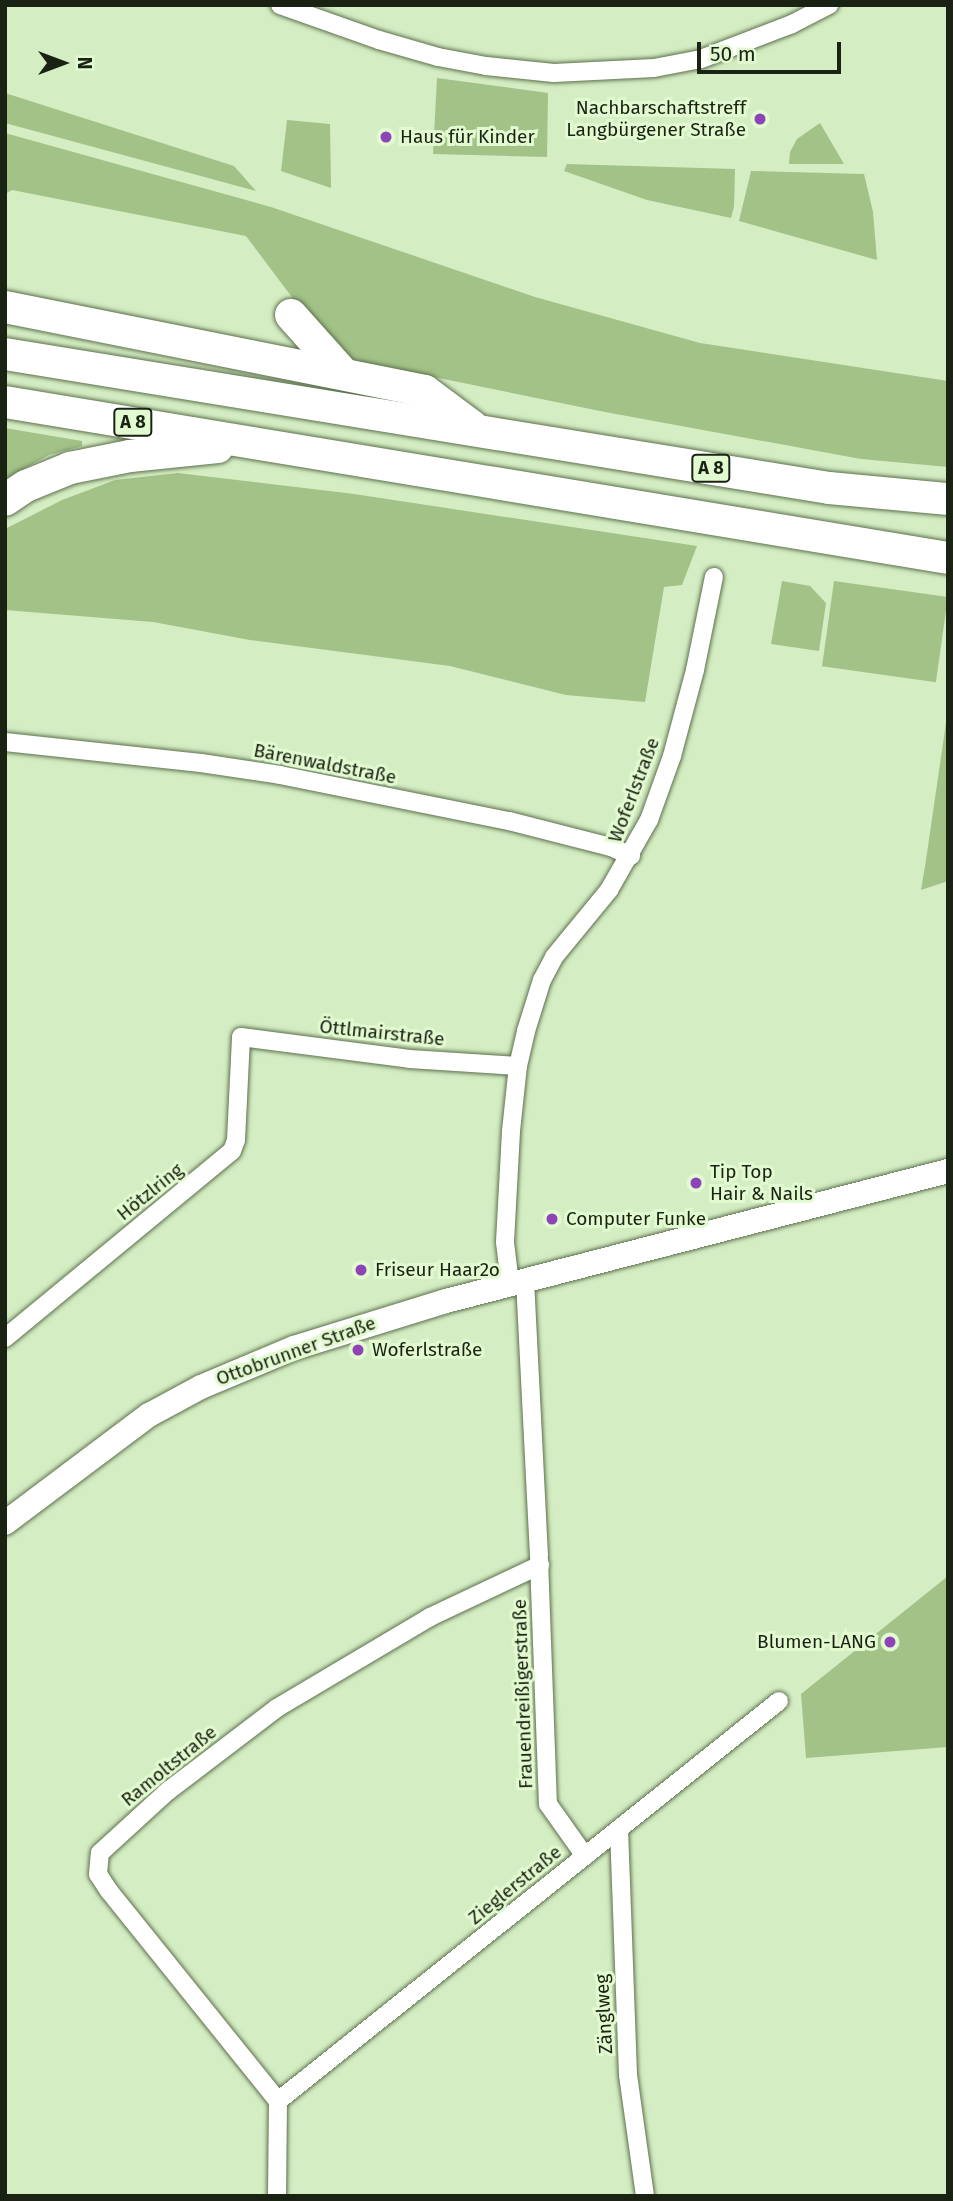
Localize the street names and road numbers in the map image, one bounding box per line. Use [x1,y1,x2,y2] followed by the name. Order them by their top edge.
[112,408,154,436] road number: A 8
[690,454,732,482] road number: A 8
[604,734,664,846] street label: Woferlstraße
[252,739,398,789] street label: Bärenwaldstraße
[318,1015,446,1051] street label: Öttlmairstraße
[112,1158,188,1226] street label: Hötzlring
[213,1312,379,1390] street label: Ottobrunner Straße
[508,1599,538,1789] street label: Frauendreißigerstraße
[117,1721,221,1811] street label: Ramoltstraße
[464,1841,566,1929] street label: Zieglerstraße
[591,1973,617,2055] street label: Zänglweg

